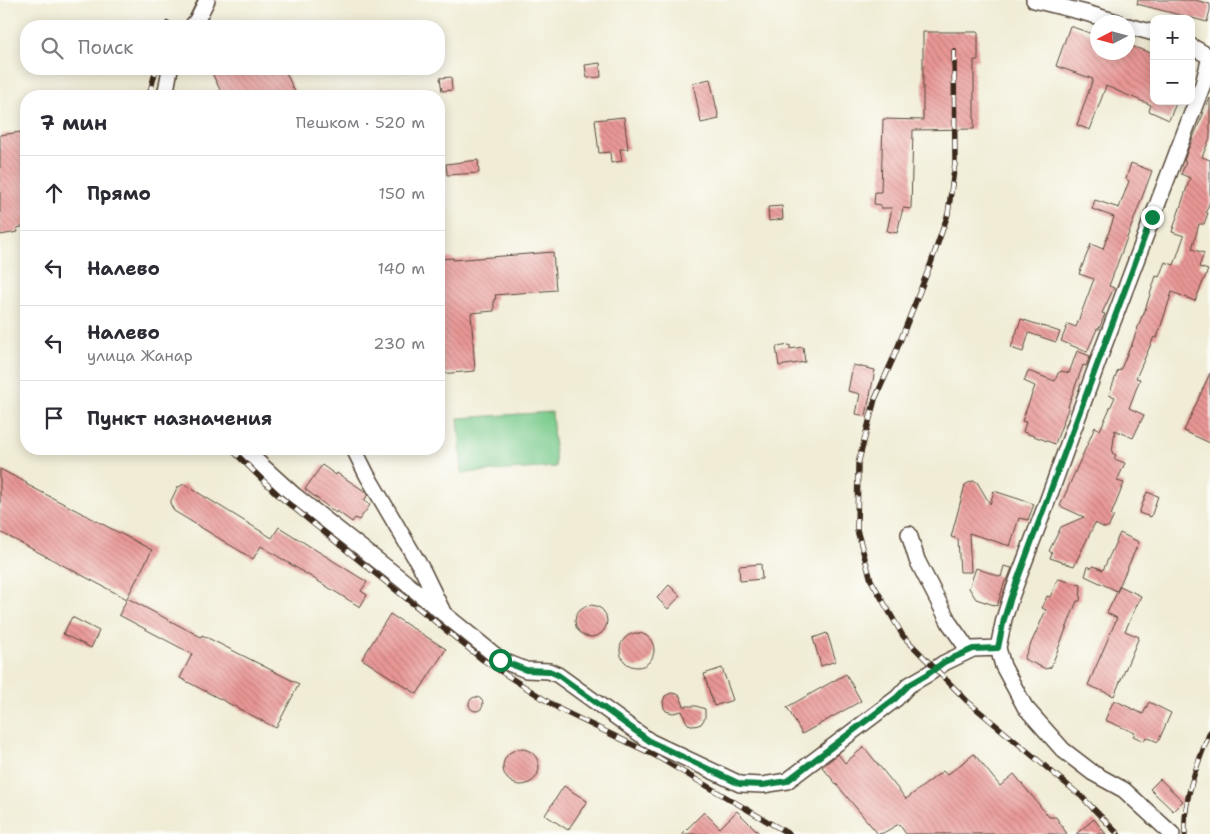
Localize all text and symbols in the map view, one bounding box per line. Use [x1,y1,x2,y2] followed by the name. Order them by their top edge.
[1090,15,1135,60] north arrow
[1150,15,1195,105] map controls
[1150,15,1195,60] button: +
[20,20,445,75] search box
[38,34,66,62] icon: search
[78,35,133,60] text: Поиск
[1150,60,1195,105] button: −
[40,109,107,137] text: 7 мин
[296,112,425,133] text: Пешком · 520 m
[40,179,68,207] icon: ahead
[87,181,151,206] text: Прямо
[378,183,425,204] text: 150 m
[1141,206,1164,229] route end
[40,254,68,282] icon: left
[87,256,160,281] text: Налево
[378,258,425,279] text: 140 m
[87,320,160,345] text: Налево
[40,329,68,357] icon: left
[373,333,425,354] text: 230 m
[87,345,193,366] text: улица Жанар
[40,404,68,432] icon: arrive
[87,406,272,431] text: Пункт назначения
[489,649,512,672] route start

